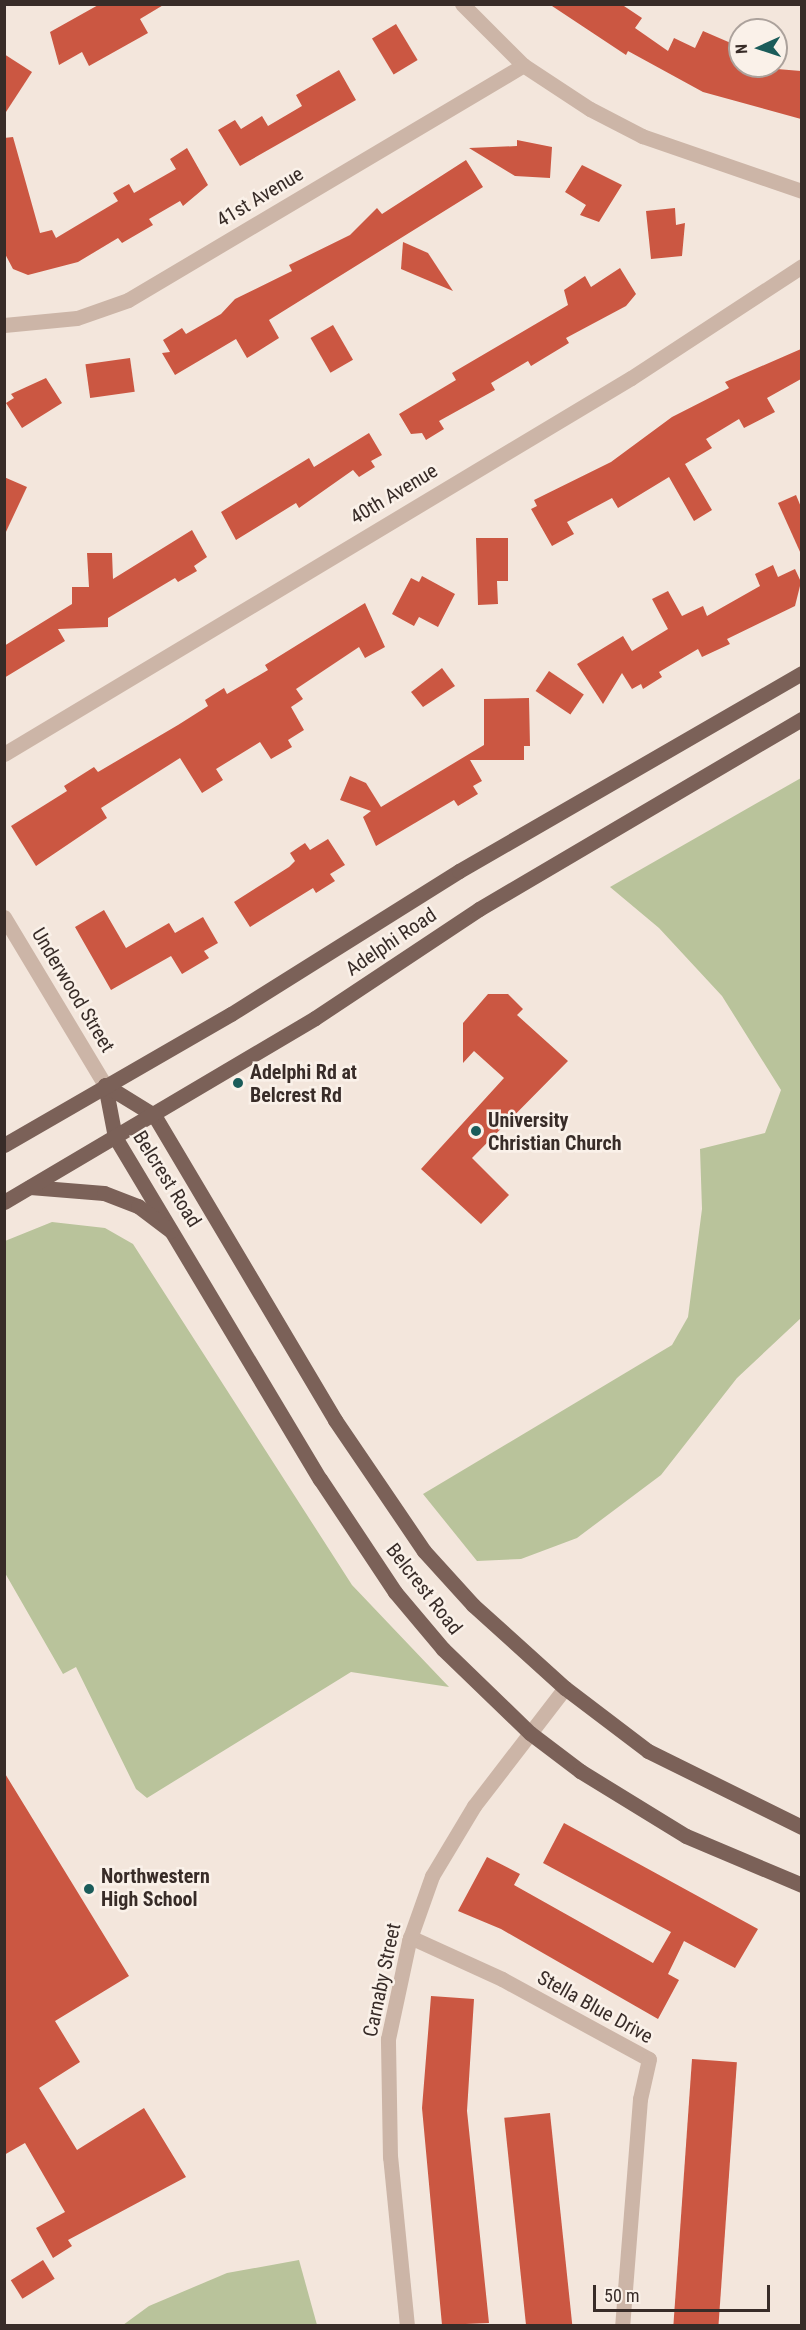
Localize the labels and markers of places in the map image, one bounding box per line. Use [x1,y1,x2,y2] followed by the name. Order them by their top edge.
[250,1060,357,1107] place label: Adelphi Rd at Belcrest Rd
[231,1076,245,1090] marker: Adelphi Rd at Belcrest Rd
[488,1108,622,1155] place label: University Christian Church
[469,1124,483,1138] marker: University Christian Church
[101,1865,210,1912] place label: Northwestern High School
[82,1882,96,1896] marker: Northwestern High School

